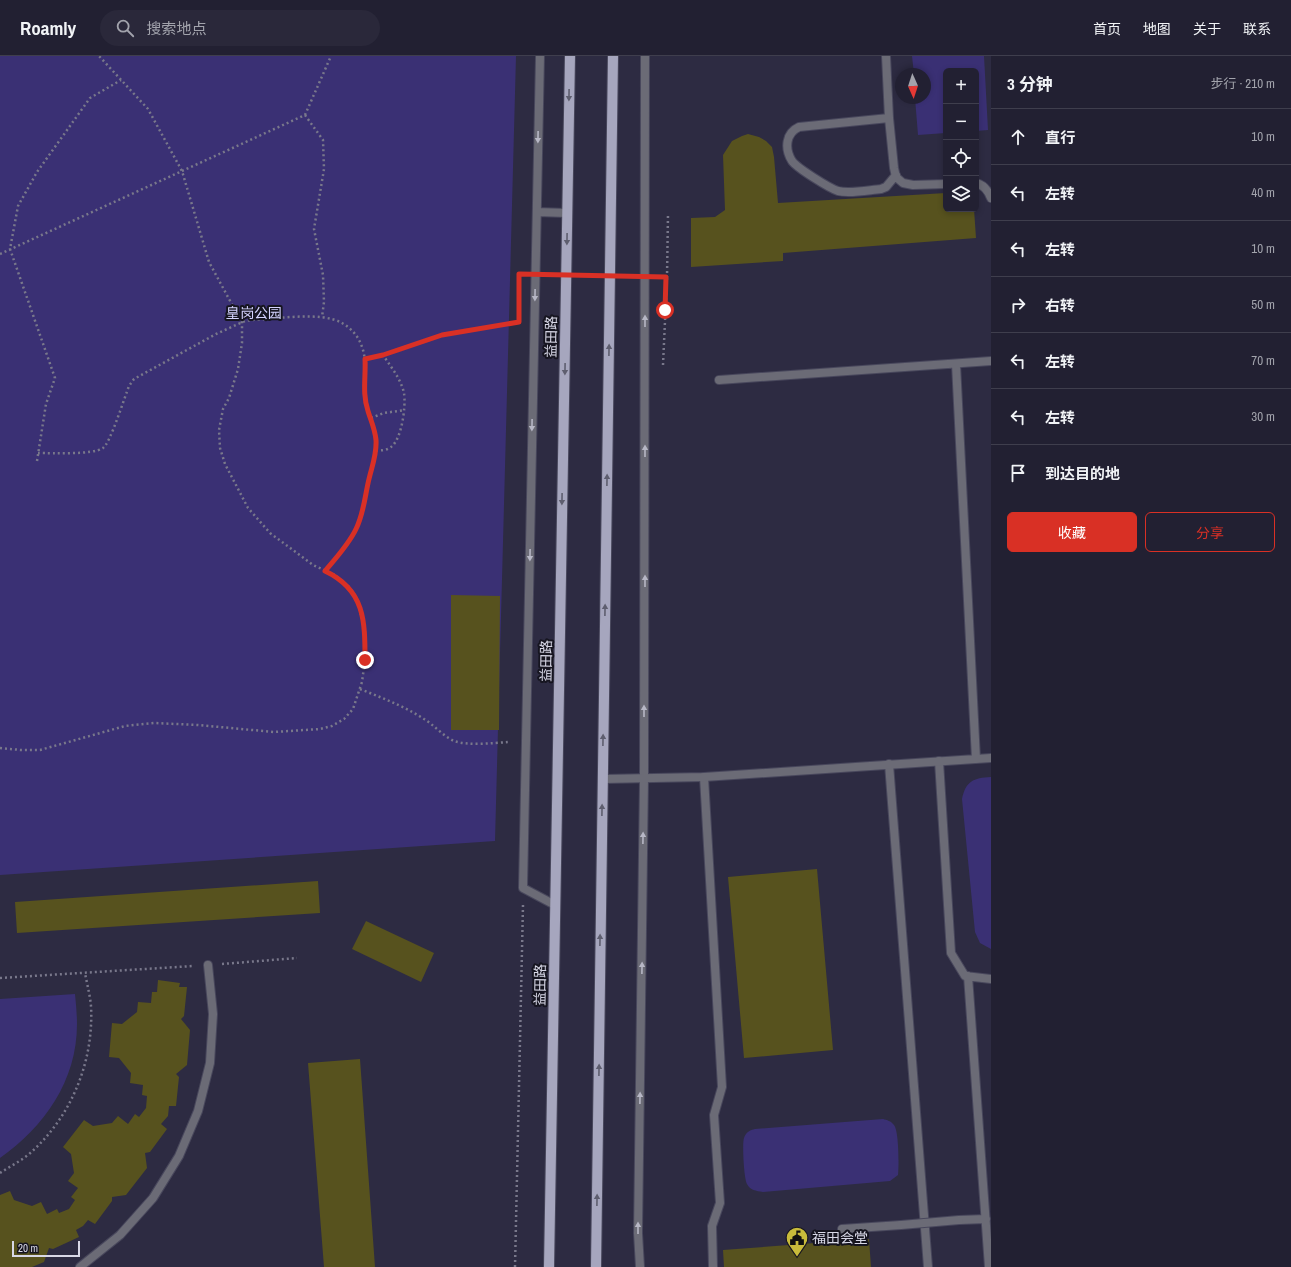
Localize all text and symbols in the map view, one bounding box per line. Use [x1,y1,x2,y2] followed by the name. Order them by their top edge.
[100,10,380,46] search box
[20,15,76,41] text: Roamly
[114,17,136,39] icon: search
[146,18,206,39] text: 搜索地点
[1093,20,1121,38] text: 首页
[1143,20,1171,38] text: 地图
[1193,20,1221,38] text: 关于
[1243,20,1271,38] text: 联系
[895,68,931,104] north arrow
[943,68,979,212] map controls
[943,68,979,104] button: +
[1007,72,1053,95] text: 3 分钟
[1210,75,1275,92] text: 步行 · 210 m
[566,89,573,101] one-way arrow
[943,104,979,140] button: −
[1007,126,1029,148] icon: ahead
[1045,127,1075,148] text: 直行
[1251,128,1275,145] text: 10 m
[535,131,541,144] one-way arrow
[943,140,979,176] button: locate
[943,176,979,212] button: layers
[1007,182,1029,204] icon: left
[1045,183,1075,204] text: 左转
[1251,184,1275,201] text: 40 m
[564,233,570,246] one-way arrow
[1007,238,1029,260] icon: left
[1045,239,1075,260] text: 左转
[1251,240,1275,257] text: 10 m
[532,289,538,302] one-way arrow
[1007,294,1029,316] icon: right
[1045,295,1075,316] text: 右转
[1251,296,1275,313] text: 50 m
[656,301,674,319] route start
[226,304,282,322] park label: 皇岗公园
[642,314,648,327] one-way arrow
[542,316,560,358] street label: 益田路
[606,343,612,356] one-way arrow
[1007,350,1029,372] icon: left
[1045,351,1075,372] text: 左转
[1251,352,1275,369] text: 70 m
[562,363,568,376] one-way arrow
[1007,406,1029,428] icon: left
[1045,407,1075,428] text: 左转
[1251,408,1275,425] text: 30 m
[529,419,535,432] one-way arrow
[642,444,648,457] one-way arrow
[1007,462,1029,484] icon: arrive
[1045,463,1120,484] text: 到达目的地
[604,473,610,486] one-way arrow
[559,493,565,506] one-way arrow
[1007,512,1137,552] button: 收藏
[1145,512,1275,552] button: 分享
[526,549,533,561] one-way arrow
[642,574,648,587] one-way arrow
[602,603,608,616] one-way arrow
[537,640,555,682] street label: 益田路
[356,651,374,669] route end
[641,704,647,717] one-way arrow
[600,733,606,746] one-way arrow
[599,803,605,816] one-way arrow
[640,832,647,844] one-way arrow
[597,933,603,946] one-way arrow
[638,962,645,974] one-way arrow
[531,964,549,1006] street label: 益田路
[595,1064,602,1076] one-way arrow
[636,1092,643,1104] one-way arrow
[594,1193,600,1206] one-way arrow
[635,1221,641,1234] one-way arrow
[784,1225,810,1258] public building icon: 福田会堂
[812,1229,868,1247] place label: 福田会堂
[12,1239,80,1258] scale bar
[18,1241,38,1255] text: 20 m

